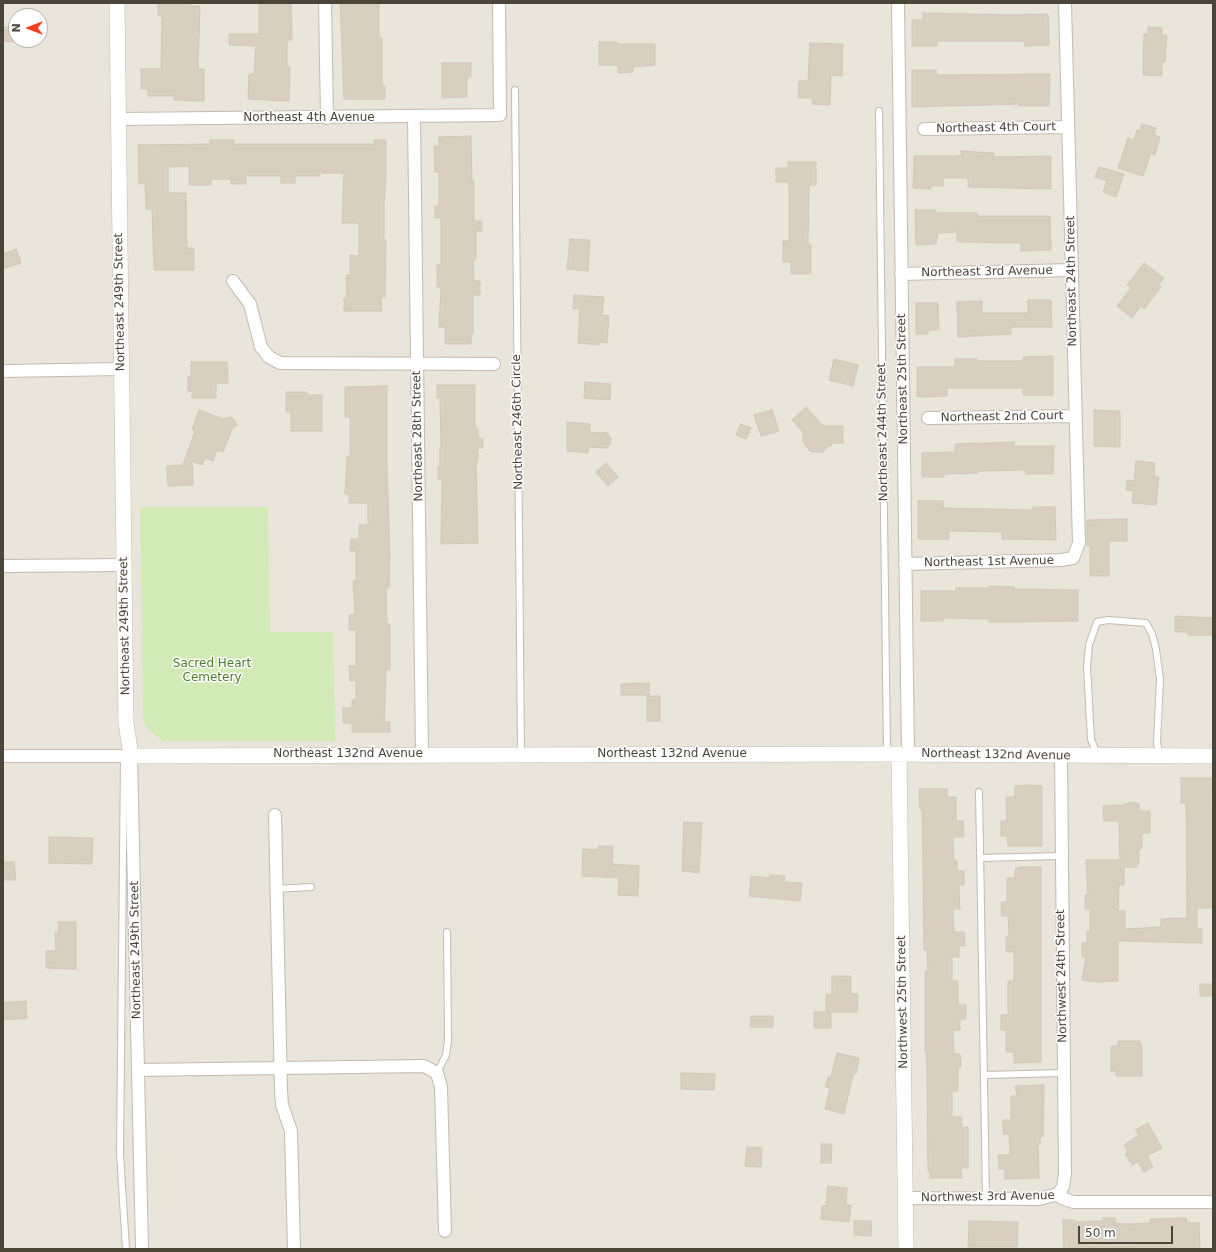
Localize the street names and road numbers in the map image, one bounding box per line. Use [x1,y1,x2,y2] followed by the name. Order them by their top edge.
[243,111,375,125] street label: Northeast 4th Avenue
[936,120,1056,136] street label: Northeast 4th Court
[1064,215,1080,347] street label: Northeast 24th Street
[112,233,128,371] street label: Northeast 249th Street
[921,264,1053,280] street label: Northeast 3rd Avenue
[895,313,911,445] street label: Northeast 25th Street
[510,354,526,490] street label: Northeast 246th Circle
[875,363,891,501] street label: Northeast 244th Street
[410,370,426,502] street label: Northeast 28th Street
[941,409,1063,425] street label: Northeast 2nd Court
[924,554,1054,570] street label: Northeast 1st Avenue
[117,557,133,695] street label: Northeast 249th Street
[921,746,1071,764] street label: Northeast 132nd Avenue
[273,747,423,761] street label: Northeast 132nd Avenue
[597,747,747,761] street label: Northeast 132nd Avenue
[128,881,144,1019] street label: Northeast 249th Street
[1054,909,1070,1043] street label: Northwest 24th Street
[895,935,911,1069] street label: Northwest 25th Street
[921,1189,1055,1205] street label: Northwest 3rd Avenue

